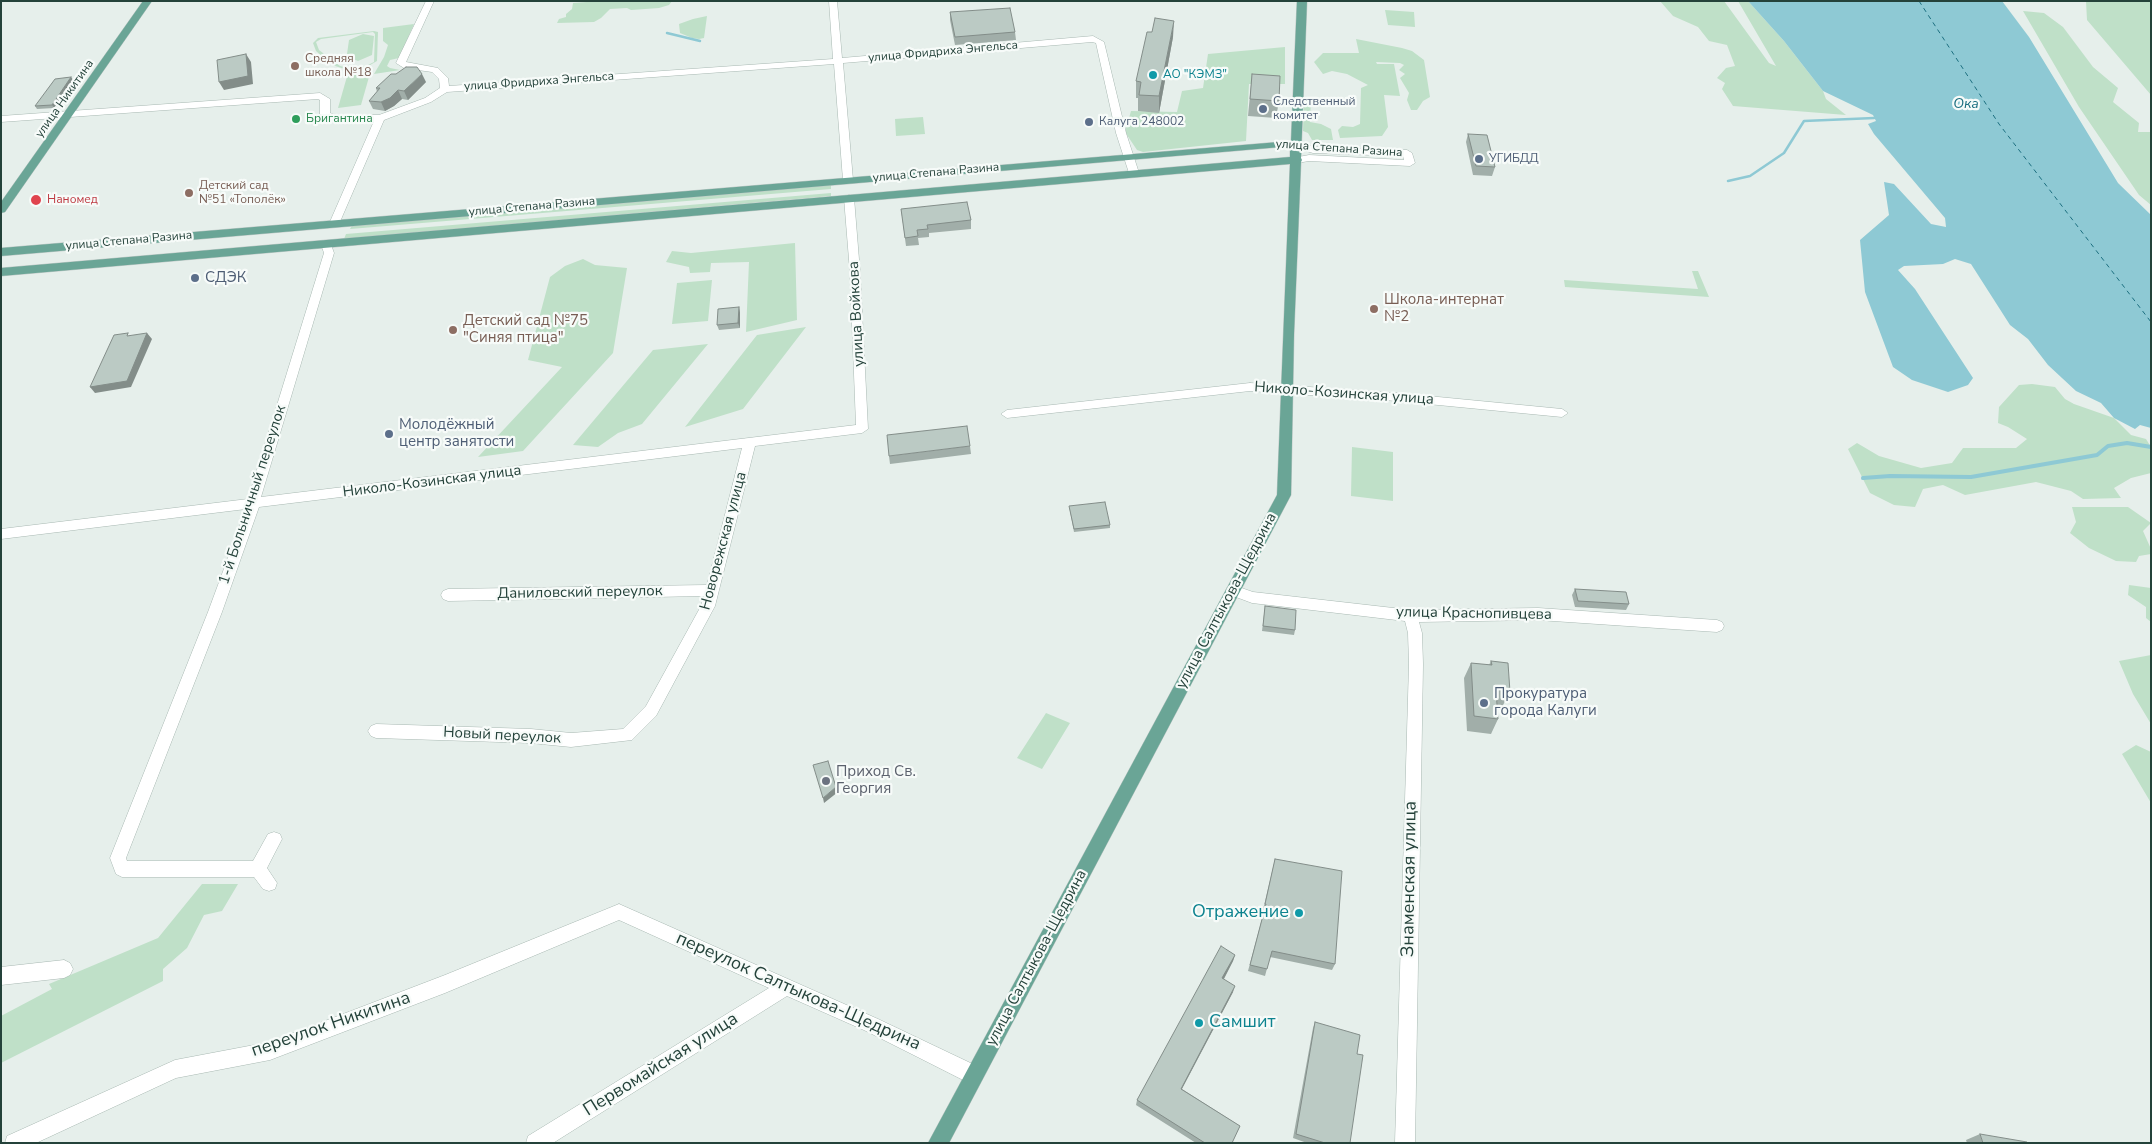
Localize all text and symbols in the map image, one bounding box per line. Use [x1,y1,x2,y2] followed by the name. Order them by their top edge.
[868,38,1018,66] street label: улица Фридриха Энгельса
[305,52,371,80] place label: Средняя школа №18
[33,57,97,141] street label: улица Никитина
[289,60,301,72] marker: Средняя школа №18
[1163,68,1227,82] place label: АО "КЭМЗ"
[1147,69,1159,81] marker: АО "КЭМЗ"
[464,70,614,94] street label: улица Фридриха Энгельса
[1273,95,1355,123] place label: Следственный комитет
[1953,97,1979,113] water label: Ока
[1257,103,1269,115] marker: Следственный комитет
[306,112,373,126] place label: Бригантина
[290,113,302,125] marker: Бригантина
[1099,115,1184,129] place label: Калуга 248002
[1083,116,1095,128] marker: Калуга 248002
[1275,137,1403,161] street label: улица Степана Разина
[1489,152,1539,166] place label: УГИБДД
[1473,153,1485,165] marker: УГИБДД
[872,160,1000,186] street label: улица Степана Разина
[199,179,286,207] place label: Детский сад №51 «Тополёк»
[183,187,195,199] marker: Детский сад №51 «Тополёк»
[29,193,43,207] marker: Наномед
[47,193,98,207] place label: Наномед
[468,194,596,220] street label: улица Степана Разина
[65,228,193,254] street label: улица Степана Разина
[845,261,869,367] street label: улица Войкова
[205,269,246,287] place label: СДЭК
[189,272,201,284] marker: СДЭК
[1384,291,1504,326] place label: Школа-интернат №2
[1368,303,1380,315] marker: Школа-интернат №2
[463,312,588,347] place label: Детский сад №75 "Синяя птица"
[447,324,459,336] marker: Детский сад №75 "Синяя птица"
[1254,379,1434,409] street label: Николо-Козинская улица
[215,403,291,587] street label: 1-й Больничный переулок
[399,416,514,451] place label: Молодёжный центр занятости
[383,428,395,440] marker: Молодёжный центр занятости
[342,462,522,502] street label: Николо-Козинская улица
[697,470,751,612] street label: Новорежская улица
[1173,510,1281,692] street label: улица Салтыкова-Щедрина
[497,583,663,603] street label: Даниловский переулок
[1396,604,1552,624] street label: улица Краснопивцева
[1494,685,1597,720] place label: Прокуратура города Калуги
[1478,697,1490,709] marker: Прокуратура города Калуги
[443,724,561,748] street label: Новый переулок
[836,763,916,798] place label: Приход Св. Георгия
[820,775,832,787] marker: Приход Св. Георгия
[1398,801,1422,957] street label: Знаменская улица
[983,867,1091,1049] street label: улица Салтыкова-Щедрина
[1192,902,1289,924] place label: Отражение
[1293,907,1305,919] marker: Отражение
[672,928,924,1056] street label: переулок Салтыкова-Щедрина
[249,988,413,1062] street label: переулок Никитина
[580,1009,742,1121] street label: Первомайская улица
[1209,1012,1275,1034] place label: Самшит
[1193,1017,1205,1029] marker: Самшит

